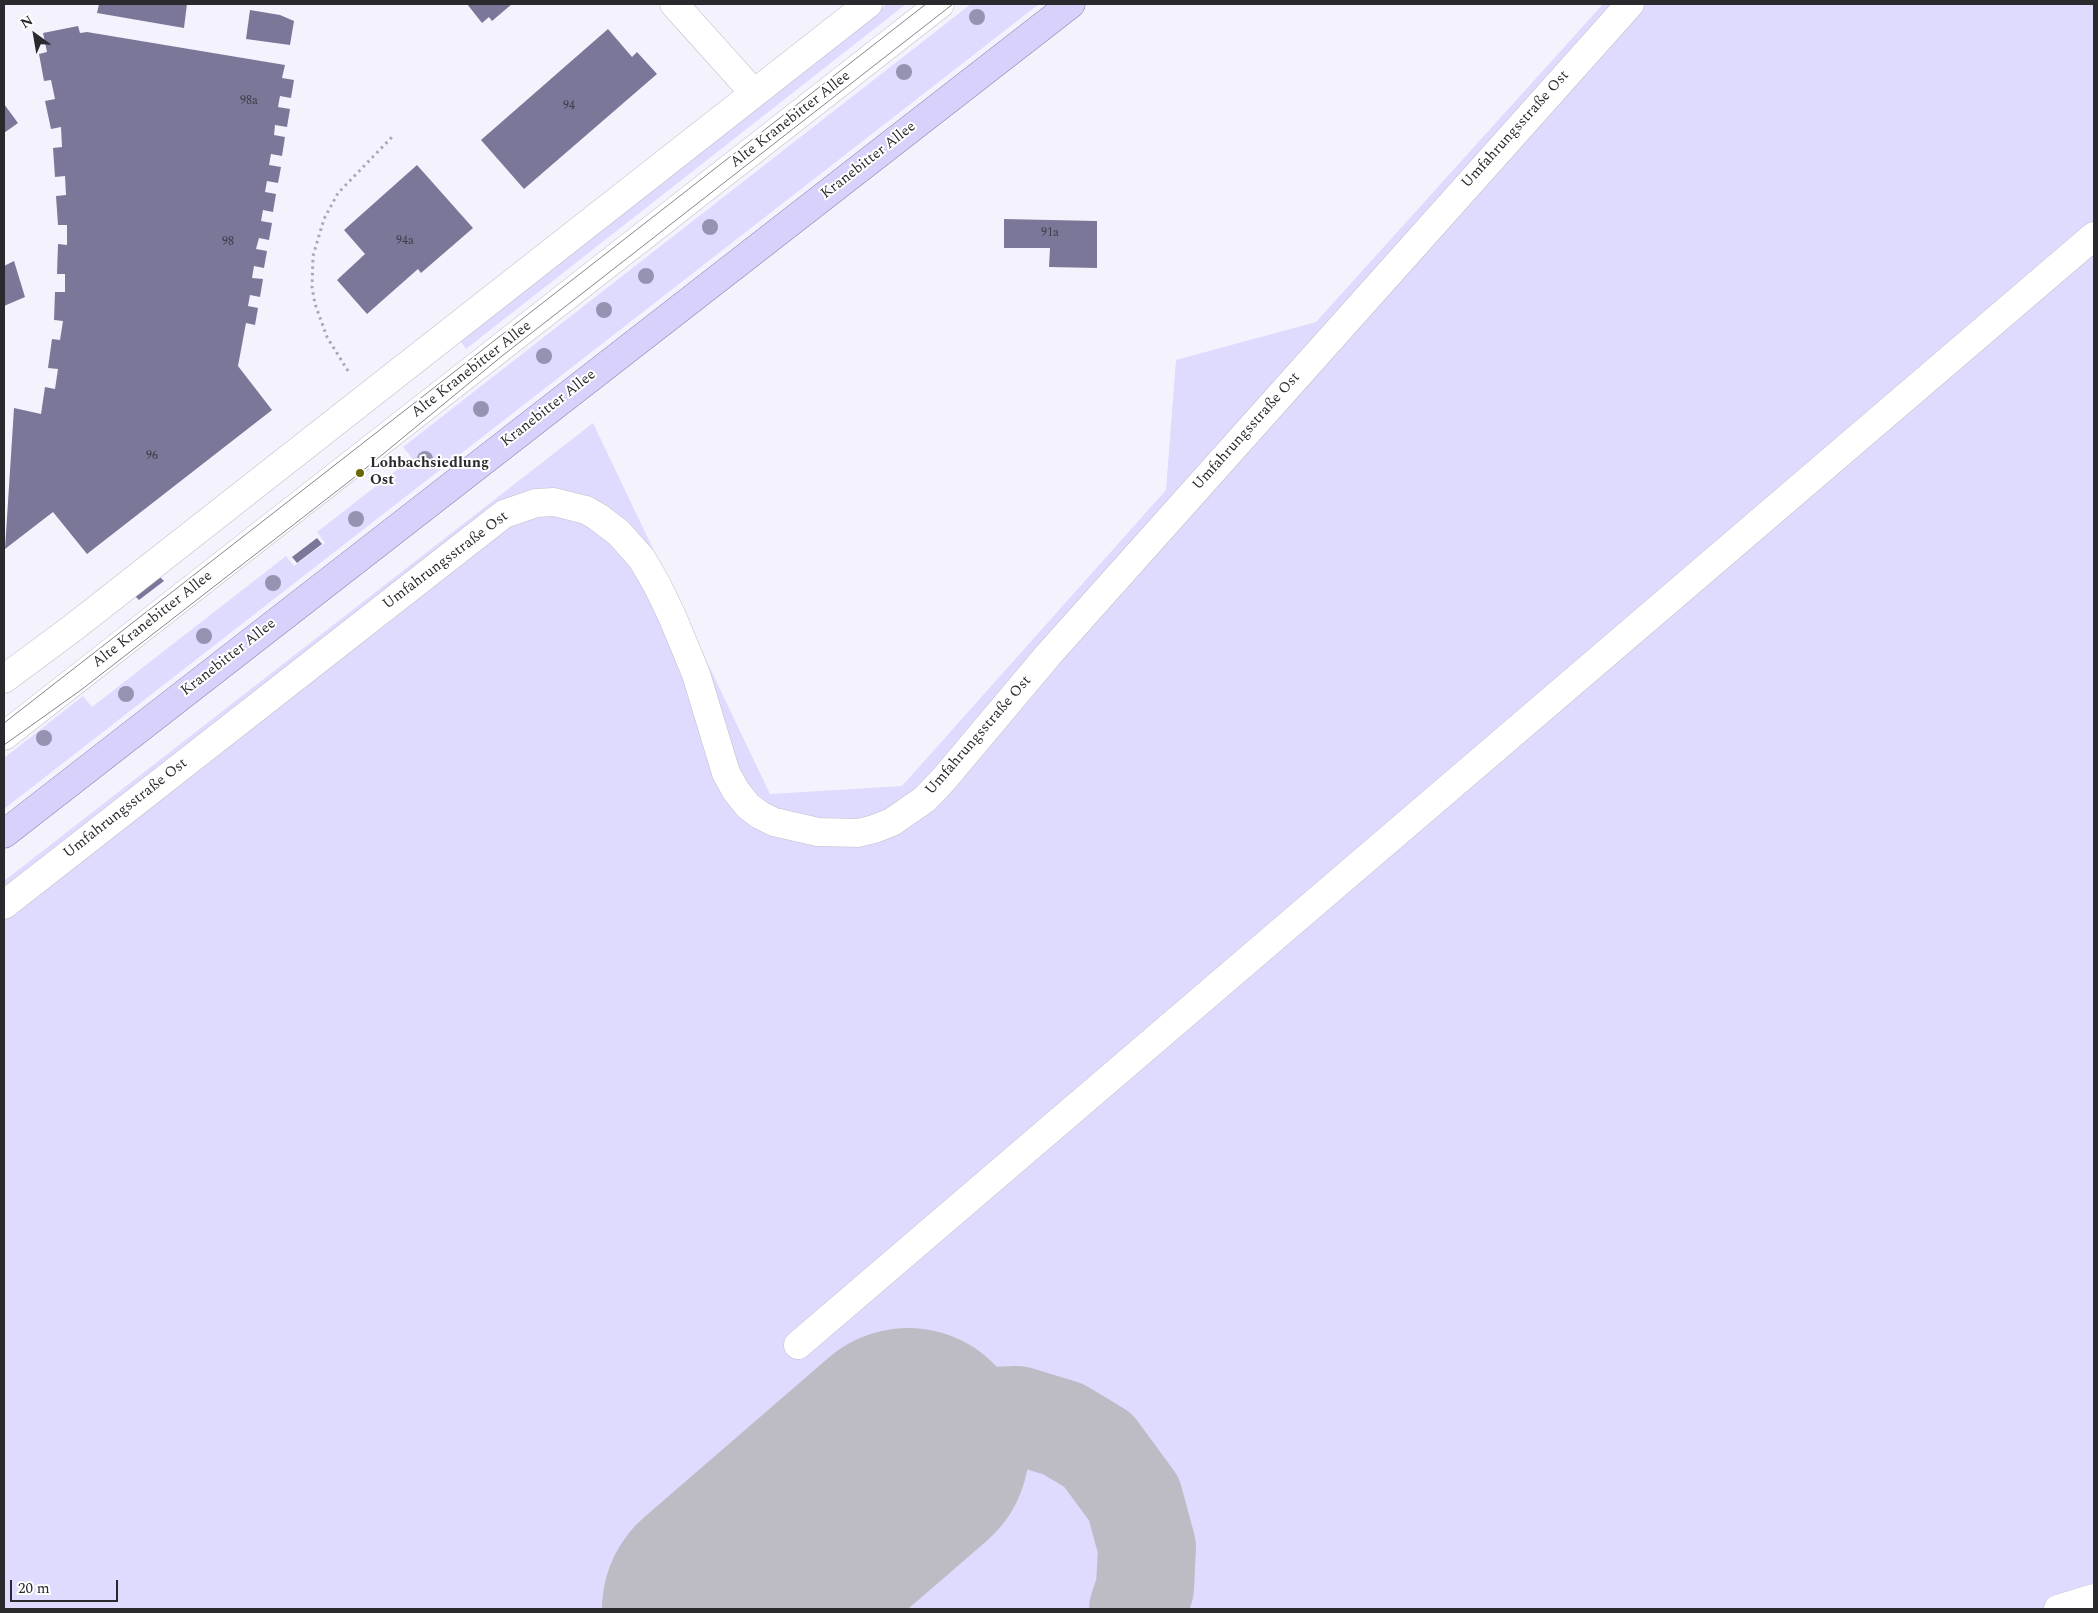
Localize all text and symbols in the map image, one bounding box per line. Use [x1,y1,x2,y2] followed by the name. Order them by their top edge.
[10,10,60,60] north arrow
[16,10,37,34] text: N
[1458,67,1574,193] street label: Umfahrungsstraße Ost
[727,68,855,172] street label: Alte Kranebitter Allee
[240,95,258,109] house number: 98a
[563,100,575,114] house number: 94
[818,118,920,204] street label: Kranebitter Allee
[1041,227,1059,241] house number: 91a
[396,235,414,249] house number: 94a
[222,236,234,250] house number: 98
[408,318,536,422] street label: Alte Kranebitter Allee
[498,366,600,452] street label: Kranebitter Allee
[1189,369,1305,495] street label: Umfahrungsstraße Ost
[146,450,158,464] house number: 96
[370,455,489,490] place label: Lohbachsiedlung Ost
[354,467,366,479] marker: Lohbachsiedlung Ost
[380,508,512,614] street label: Umfahrungsstraße Ost
[89,568,217,672] street label: Alte Kranebitter Allee
[178,615,280,701] street label: Kranebitter Allee
[922,673,1036,799] street label: Umfahrungsstraße Ost
[60,755,192,863] street label: Umfahrungsstraße Ost
[12,1570,120,1602] scale bar
[18,1577,50,1600] text: 20 m

